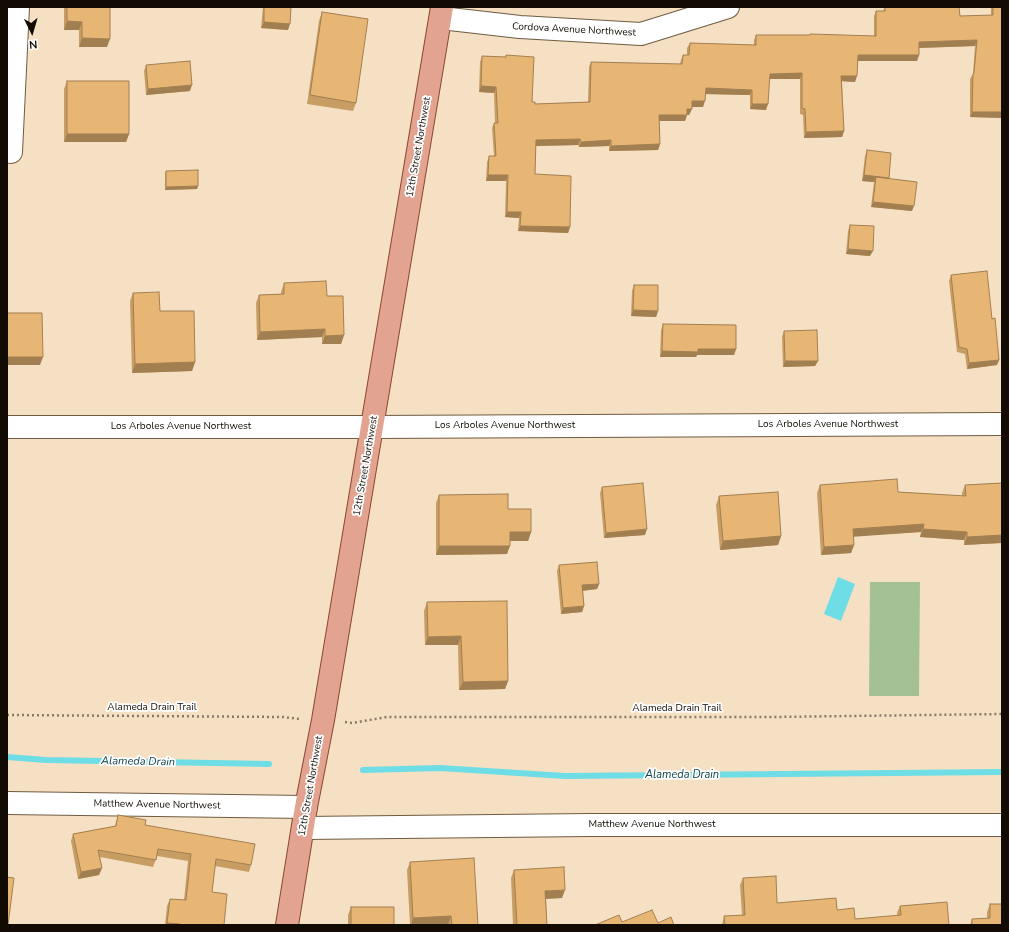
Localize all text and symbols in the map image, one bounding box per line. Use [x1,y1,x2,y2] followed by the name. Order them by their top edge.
[12,12,52,52] north arrow
[512,21,636,39] street label: Cordova Avenue Northwest
[28,37,38,52] text: N
[404,96,434,198] street label: 12th Street Northwest
[351,415,381,517] street label: 12th Street Northwest
[758,419,898,431] street label: Los Arboles Avenue Northwest
[435,420,575,432] street label: Los Arboles Avenue Northwest
[111,421,251,433] street label: Los Arboles Avenue Northwest
[107,702,197,714] street label: Alameda Drain Trail
[632,703,722,715] street label: Alameda Drain Trail
[296,735,326,837] street label: 12th Street Northwest
[101,755,175,769] water label: Alameda Drain
[645,768,719,782] water label: Alameda Drain
[93,798,221,812] street label: Matthew Avenue Northwest
[588,819,716,831] street label: Matthew Avenue Northwest

